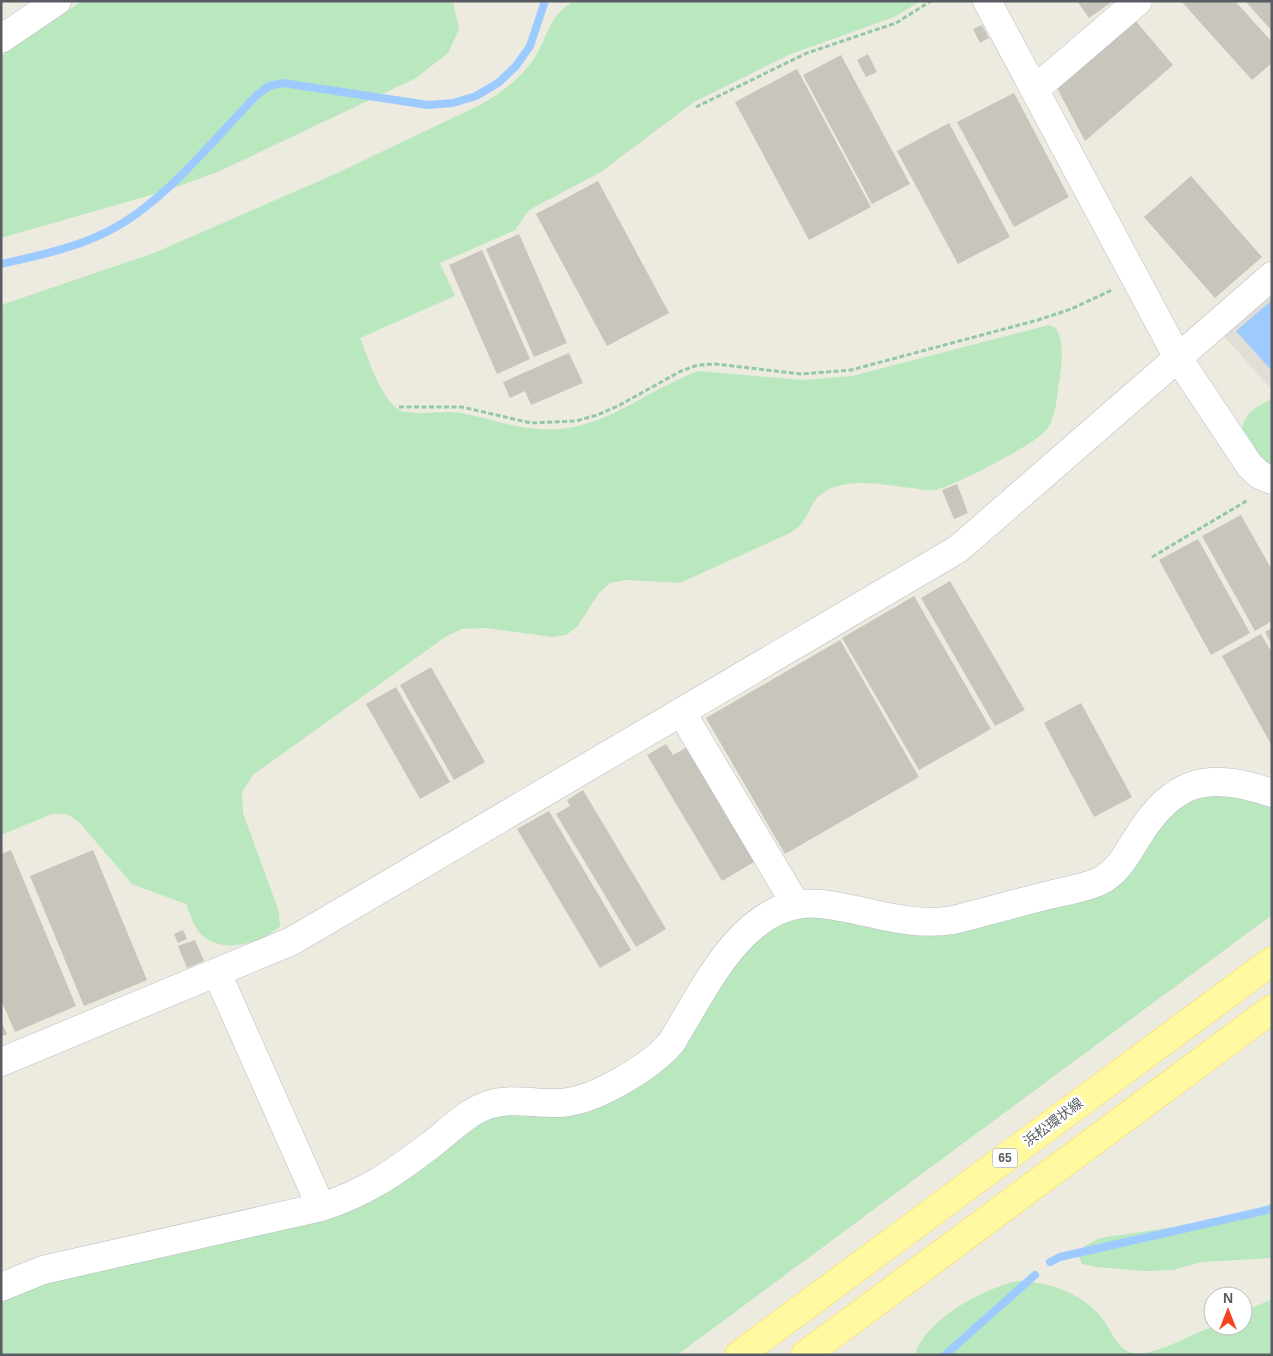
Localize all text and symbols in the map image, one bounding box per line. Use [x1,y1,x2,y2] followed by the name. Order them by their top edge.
[1020,1095,1086,1149] street label: 浜松環状線
[992,1148,1018,1168] road number: 65
[1203,1286,1253,1336] north arrow
[1223,1290,1233,1306] text: N

